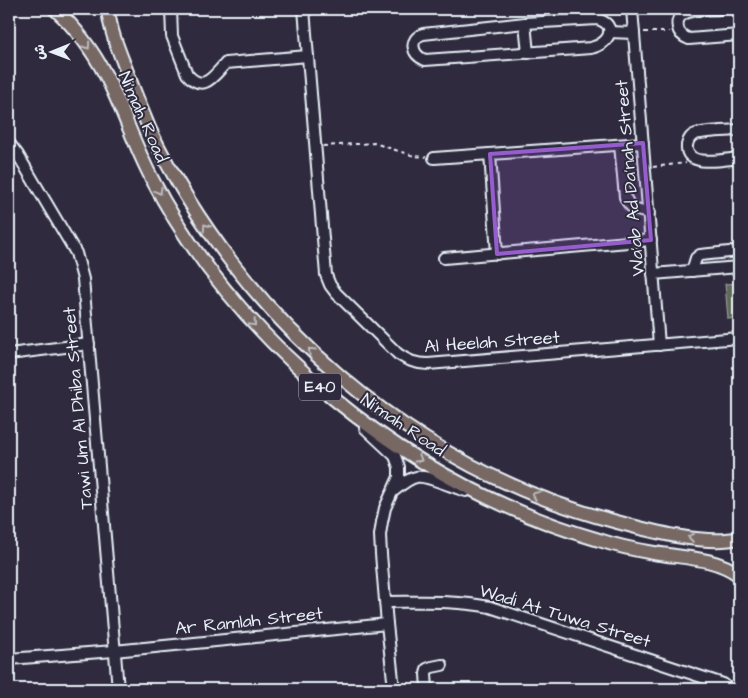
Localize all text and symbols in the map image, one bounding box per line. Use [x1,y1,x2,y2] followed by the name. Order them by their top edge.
[28,28,78,78] north arrow
[81,40,90,50] one-way arrow
[30,44,50,60] text: ش
[112,67,174,167] street label: Ni'mah Road
[609,78,651,277] street label: Wa'ab Ad Da'nah Street
[152,186,162,195] one-way arrow
[203,223,212,233] one-way arrow
[57,305,99,510] street label: Tawi Um Al Dhiba Street
[247,318,256,327] one-way arrow
[423,325,561,359] street label: Al Heelah Street
[308,347,317,356] one-way arrow
[299,374,341,401] road number: E40
[356,387,450,463] street label: Ni'mah Road
[413,453,422,462] one-way arrow
[531,491,539,501] one-way arrow
[687,533,695,543] one-way arrow
[476,578,654,654] street label: Wadi At Tuwa Street
[174,601,325,641] street label: Ar Ramlah Street

